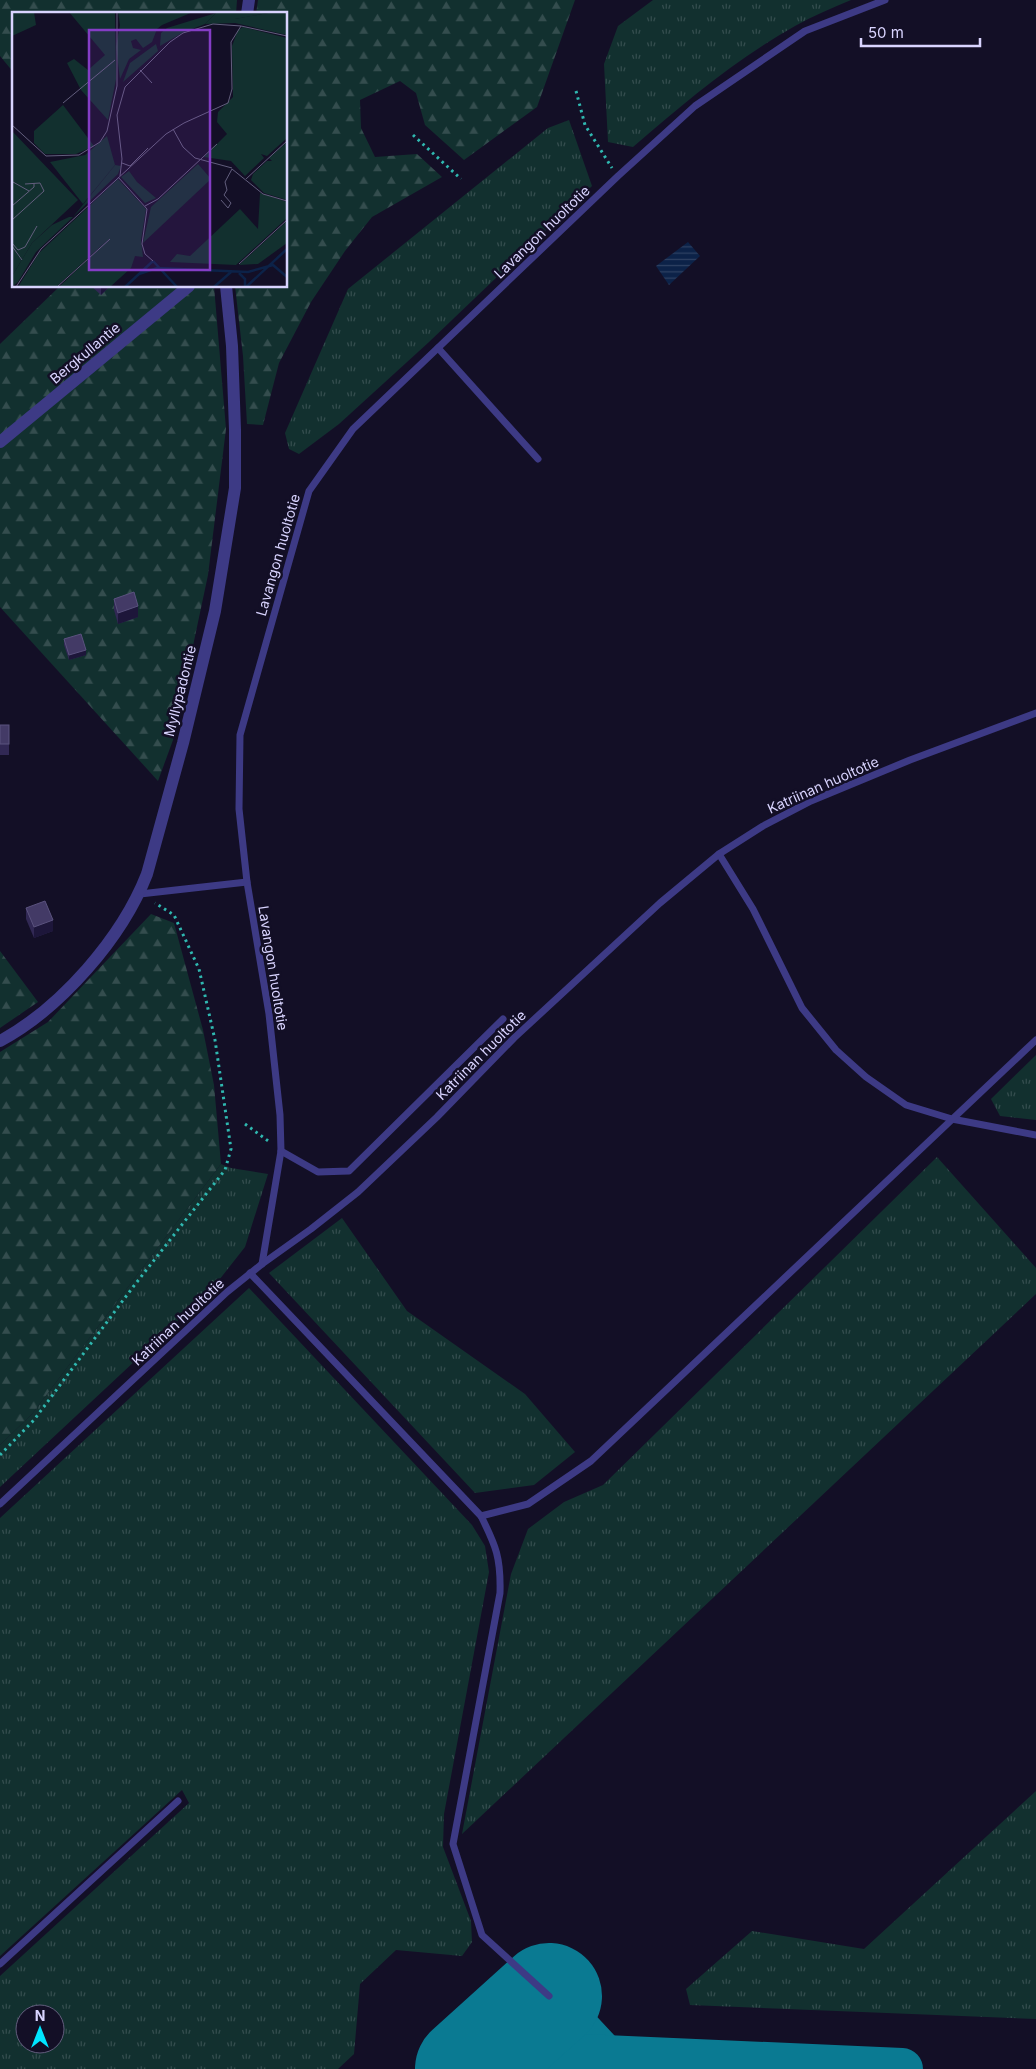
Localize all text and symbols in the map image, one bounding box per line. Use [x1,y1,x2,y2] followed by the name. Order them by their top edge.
[12,12,288,288] inset map
[861,15,980,47] scale bar
[868,23,904,42] text: 50 m
[490,182,593,282] street label: Lavangon huoltotie
[46,318,123,387] street label: Bergkullantie
[252,492,303,618] street label: Lavangon huoltotie
[160,644,199,738] street label: Myllypadontie
[765,752,881,817] street label: Katriinan huoltotie
[255,904,292,1032] street label: Lavangon huoltotie
[432,1006,529,1103] street label: Katriinan huoltotie
[128,1275,227,1369] street label: Katriinan huoltotie
[15,2004,65,2054] north arrow
[35,2007,45,2024] text: N

